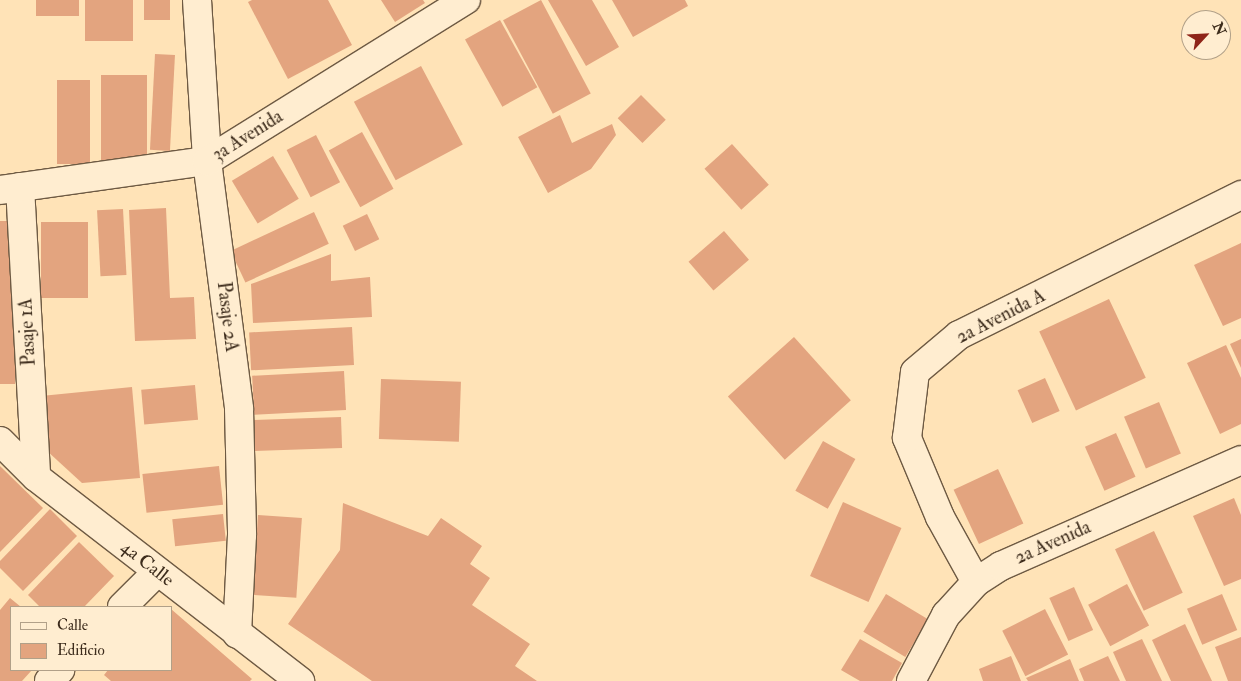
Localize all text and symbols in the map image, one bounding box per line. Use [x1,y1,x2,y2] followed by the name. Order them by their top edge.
[1181,10,1231,60] north arrow
[1209,20,1229,38] text: N
[209,106,287,166] street label: 3a Avenida
[211,280,243,354] street label: Pasaje 2A
[953,285,1049,349] street label: 2a Avenida A
[15,297,41,367] street label: Pasaje 1A
[1011,516,1095,570] street label: 2a Avenida
[116,536,178,592] street label: 4a Calle
[10,606,172,671] legend
[57,616,88,635] text: Calle
[57,641,105,660] text: Edificio

